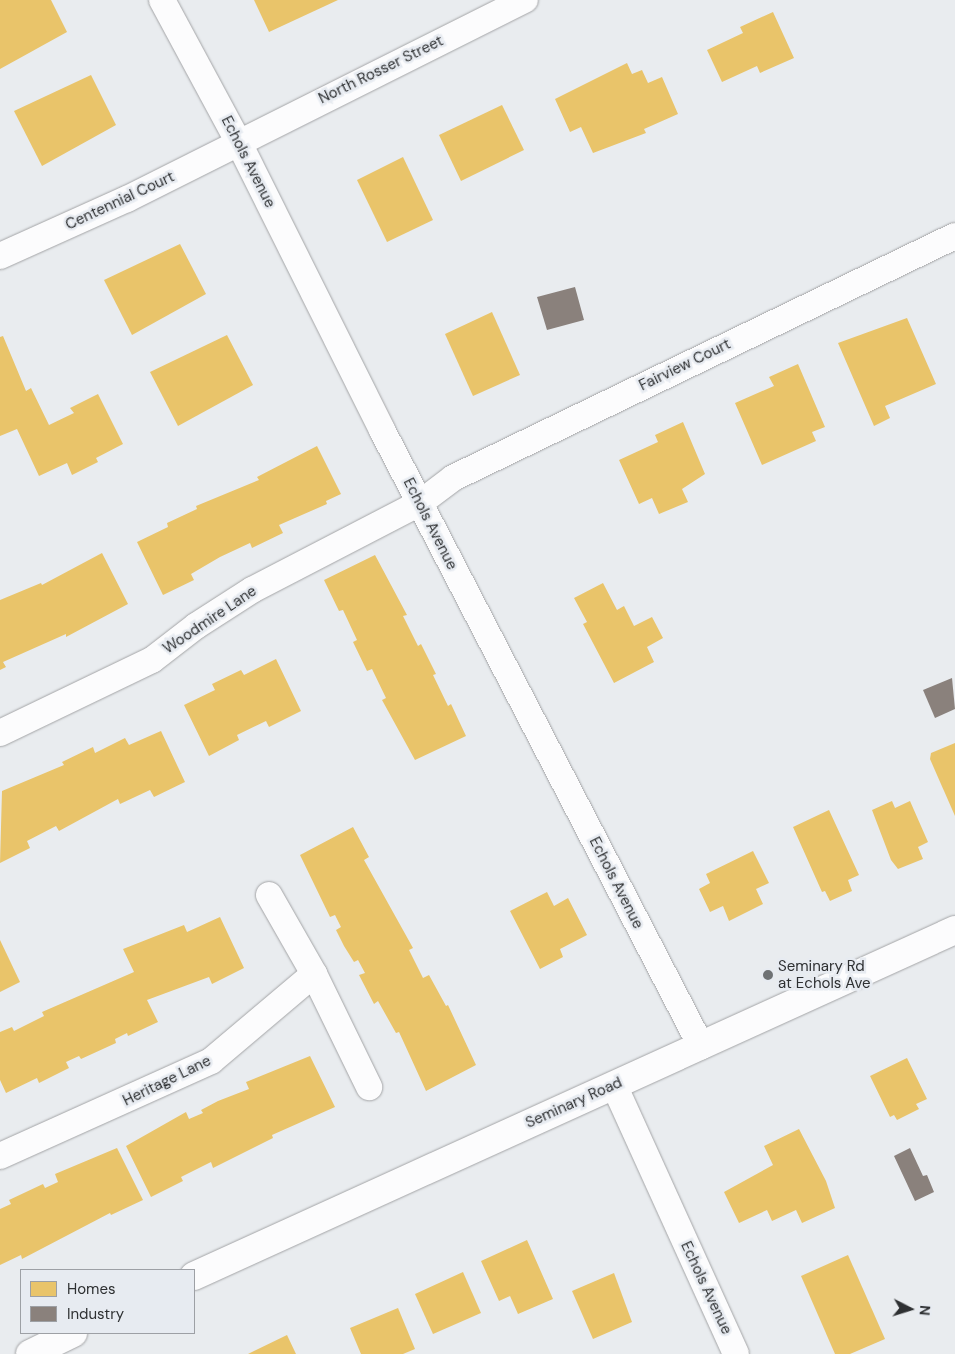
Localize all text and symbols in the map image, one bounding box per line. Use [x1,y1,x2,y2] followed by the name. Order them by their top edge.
[316,32,446,108] street label: North Rosser Street
[217,113,279,211] street label: Echols Avenue
[63,168,177,234] street label: Centennial Court
[636,335,734,395] street label: Fairview Court
[399,475,461,573] street label: Echols Avenue
[160,582,260,658] street label: Woodmire Lane
[585,834,647,932] street label: Echols Avenue
[778,957,871,992] place label: Seminary Rd at Echols Ave
[762,969,774,981] marker: Seminary Rd at Echols Ave
[120,1052,214,1110] street label: Heritage Lane
[523,1074,625,1132] street label: Seminary Road
[677,1239,735,1337] street label: Echols Avenue
[20,1269,195,1334] legend
[67,1279,116,1299] text: Homes
[885,1284,935,1334] north arrow
[67,1304,124,1324] text: Industry
[916,1304,934,1316] text: N

